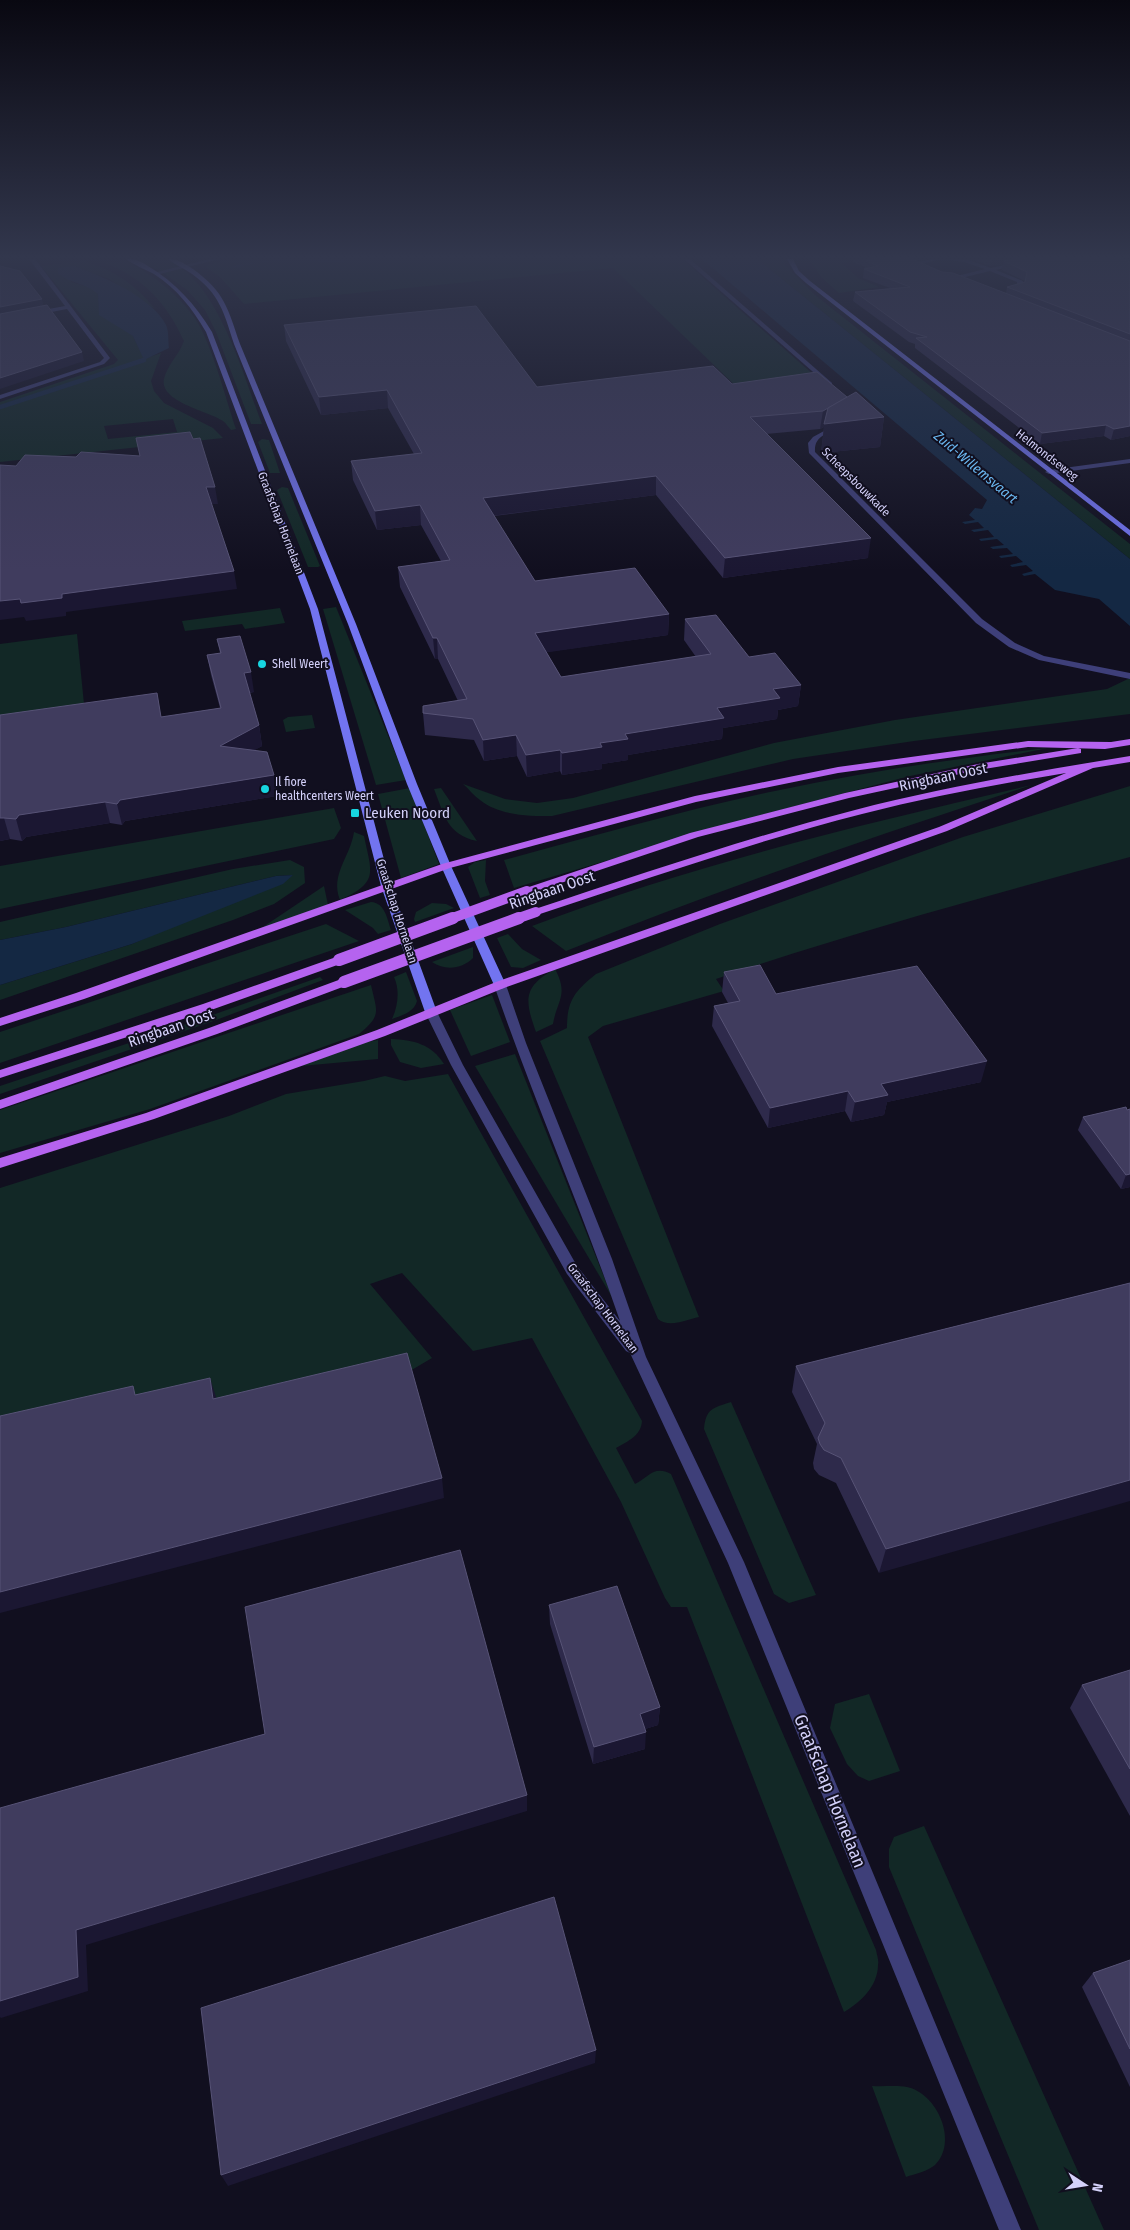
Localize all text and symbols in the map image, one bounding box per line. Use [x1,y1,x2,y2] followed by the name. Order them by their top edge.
[1013,426,1081,484] street label: Helmondseweg
[930,427,1021,508] water label: Zuid-Willemsvaart
[819,445,893,519] street label: Scheepsbouwkade
[255,470,307,576] street label: Graafschap Hornelaan
[272,657,328,671] place label: Shell Weert
[256,658,268,670] marker: Shell Weert
[897,759,989,795] street label: Ringbaan Oost
[275,775,374,803] place label: Il fiore healthcenters Weert
[259,783,271,795] marker: Il fiore healthcenters Weert
[365,804,450,822] place label: Leuken Noord
[349,807,361,819] marker: Leuken Noord
[374,857,420,965] street label: Graafschap Hornelaan
[507,867,597,913] street label: Ringbaan Oost
[126,1005,216,1051] street label: Ringbaan Oost
[565,1260,641,1356] street label: Graafschap Hornelaan
[789,1711,871,1871] street label: Graafschap Hornelaan
[1060,2160,1110,2210] north arrow
[1088,2182,1106,2193] text: N

